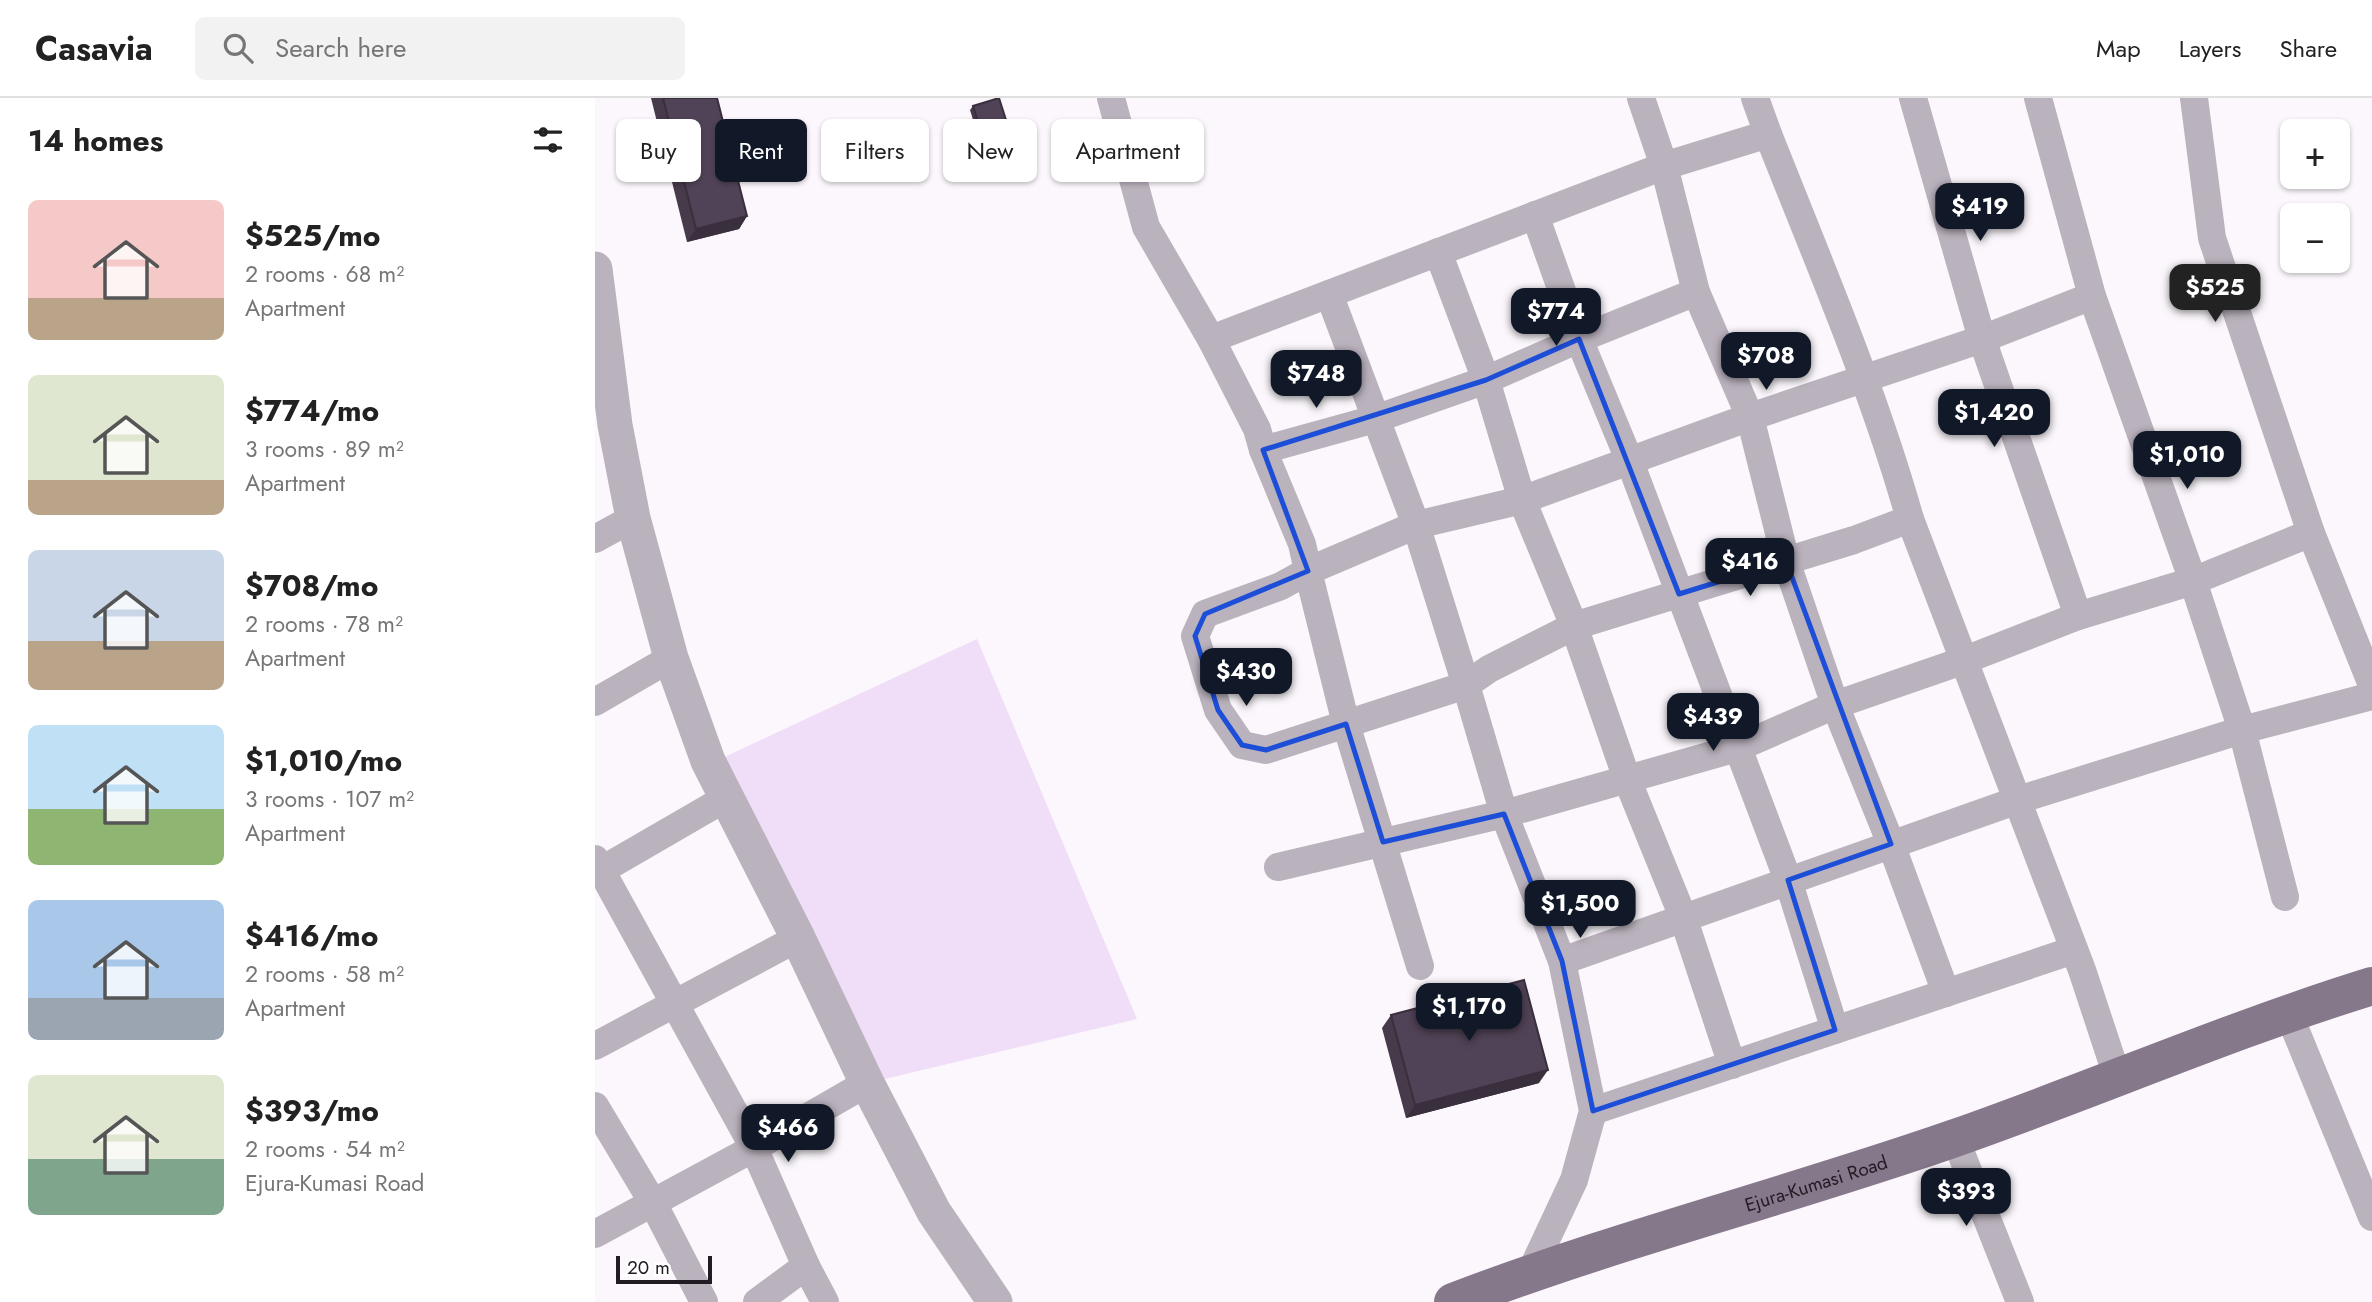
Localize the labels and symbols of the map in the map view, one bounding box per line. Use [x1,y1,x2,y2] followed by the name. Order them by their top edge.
[1939,184,2021,243] pin: $419
[2174,264,2256,324] pin: $525
[1515,288,1597,348] pin: $774
[1725,332,1807,392] pin: $708
[1275,350,1357,410] pin: $748
[1937,390,2051,449] pin: $1,420
[2130,432,2244,491] pin: $1,010
[1709,538,1791,598] pin: $416
[1205,648,1287,708] pin: $430
[1672,694,1754,753] pin: $439
[1523,880,1637,940] pin: $1,500
[1412,984,1526,1043] pin: $1,170
[747,1104,829,1164] pin: $466
[1741,1148,1891,1218] street label: Ejura-Kumasi Road
[1925,1168,2007,1228] pin: $393
[616,1253,712,1285] scale bar

